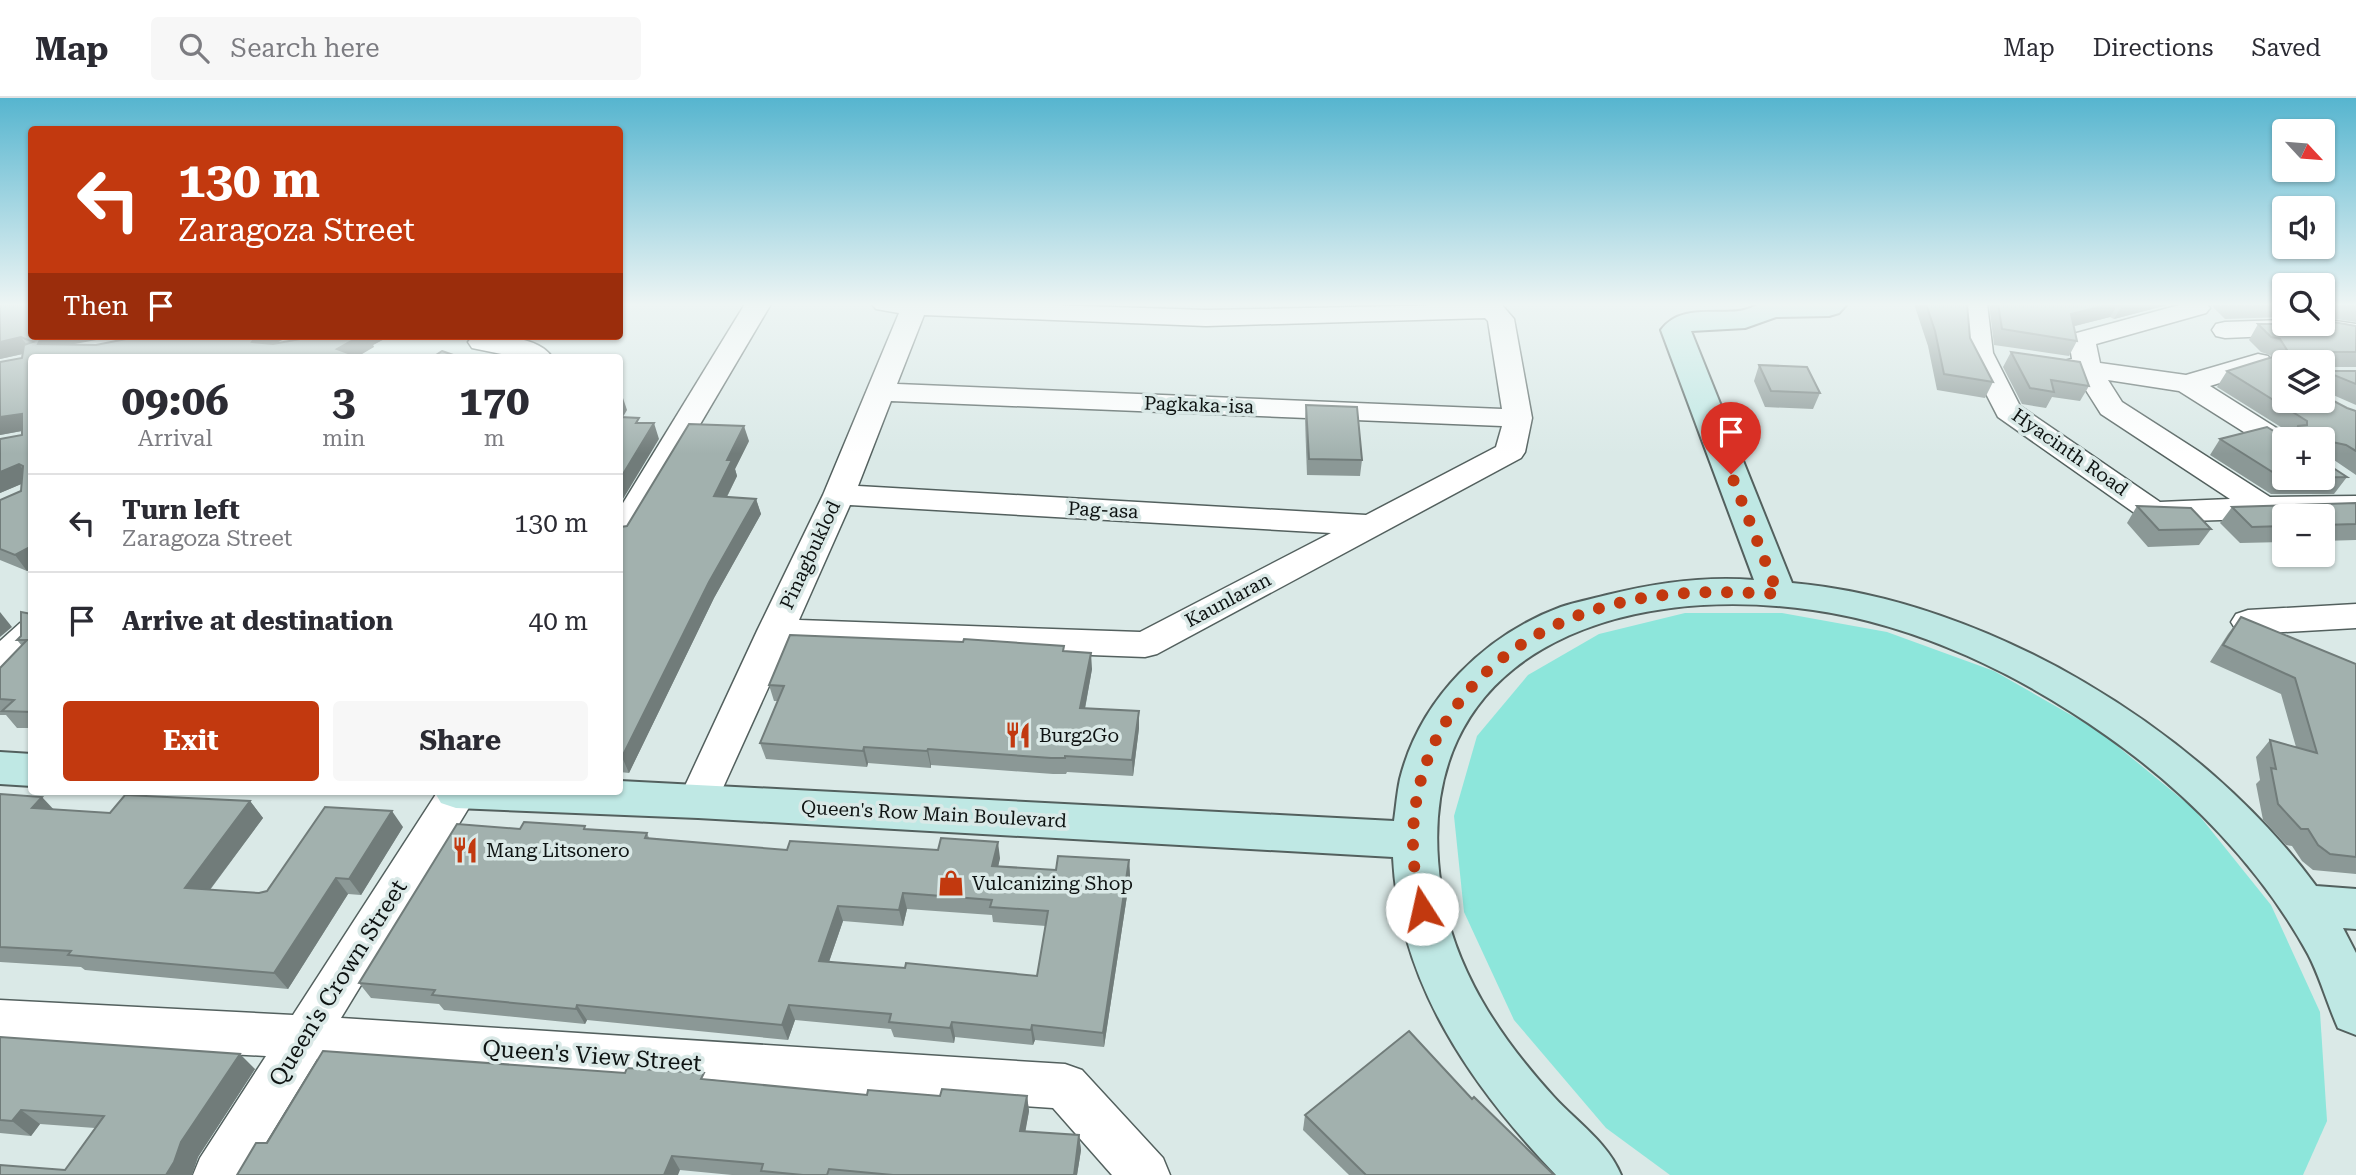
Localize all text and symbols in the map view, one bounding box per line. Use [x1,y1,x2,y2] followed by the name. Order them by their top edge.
[151,17,641,80] search box
[35,29,109,68] text: Map
[175,29,213,67] icon: search
[231,33,380,63] text: Search here
[2003,34,2055,62] text: Map
[2093,34,2213,62] text: Directions
[2251,34,2321,62] text: Saved
[2272,119,2334,182] north arrow
[2272,119,2335,567] map controls
[178,152,320,209] text: 130 m
[63,154,154,245] icon: left
[2272,196,2335,259] button: sound
[178,211,415,249] text: Zaragoza Street
[2272,273,2335,336] button: search
[142,287,180,325] icon: arrive
[63,291,128,321] text: Then
[2272,350,2335,413] button: layers
[122,376,229,425] text: 09:06
[332,376,356,425] text: 3
[459,376,529,425] text: 170
[1144,392,1255,418] street label: Pagkaka-isa
[1701,402,1761,474] pin
[2008,403,2132,501] street label: Hyacinth Road
[1712,413,1750,451] icon: arrive
[138,425,212,452] text: Arrival
[322,425,365,452] text: min
[484,425,505,452] text: m
[2272,427,2335,490] button: +
[122,495,240,525] text: Turn left
[775,497,845,613] street label: Pinagbuklod
[1067,497,1140,523] street label: Pag-asa
[63,504,101,542] icon: left
[2272,504,2335,567] button: −
[514,508,588,538] text: 130 m
[122,525,292,552] text: Zaragoza Street
[1181,568,1275,632] street label: Kaunlaran
[63,602,101,640] icon: arrive
[122,606,393,636] text: Arrive at destination
[529,606,588,636] text: 40 m
[63,701,319,781] button: Exit
[333,701,588,781] button: Share
[1003,720,1033,750] restaurant icon: Burg2Go
[1039,724,1119,747] place label: Burg2Go
[801,796,1067,832] street label: Queen's Row Main Boulevard
[450,835,480,865] restaurant icon: Mang Litsonero
[486,839,630,862] place label: Mang Litsonero
[936,868,966,898] shop icon: Vulcanizing Shop
[972,872,1133,895] place label: Vulcanizing Shop
[1385,872,1459,946] position arrow
[263,874,413,1091] street label: Queen's Crown Street
[481,1035,703,1077] street label: Queen's View Street

